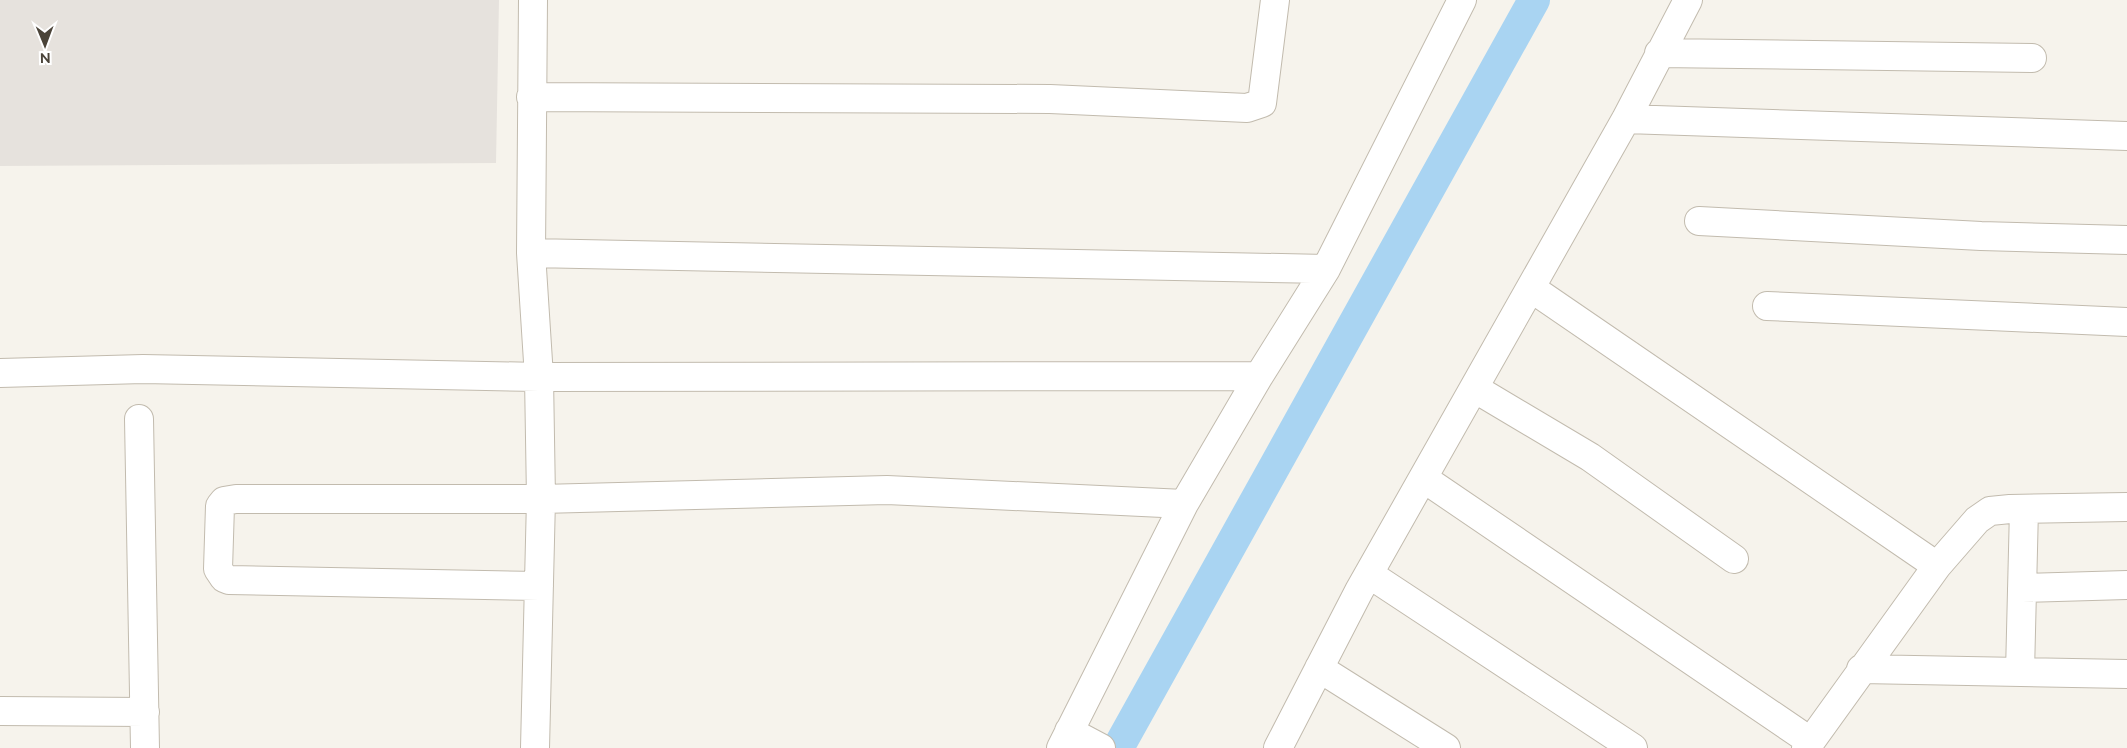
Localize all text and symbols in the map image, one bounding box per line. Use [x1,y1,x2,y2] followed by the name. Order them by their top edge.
[20,20,70,70] north arrow
[40,50,51,66] text: N

